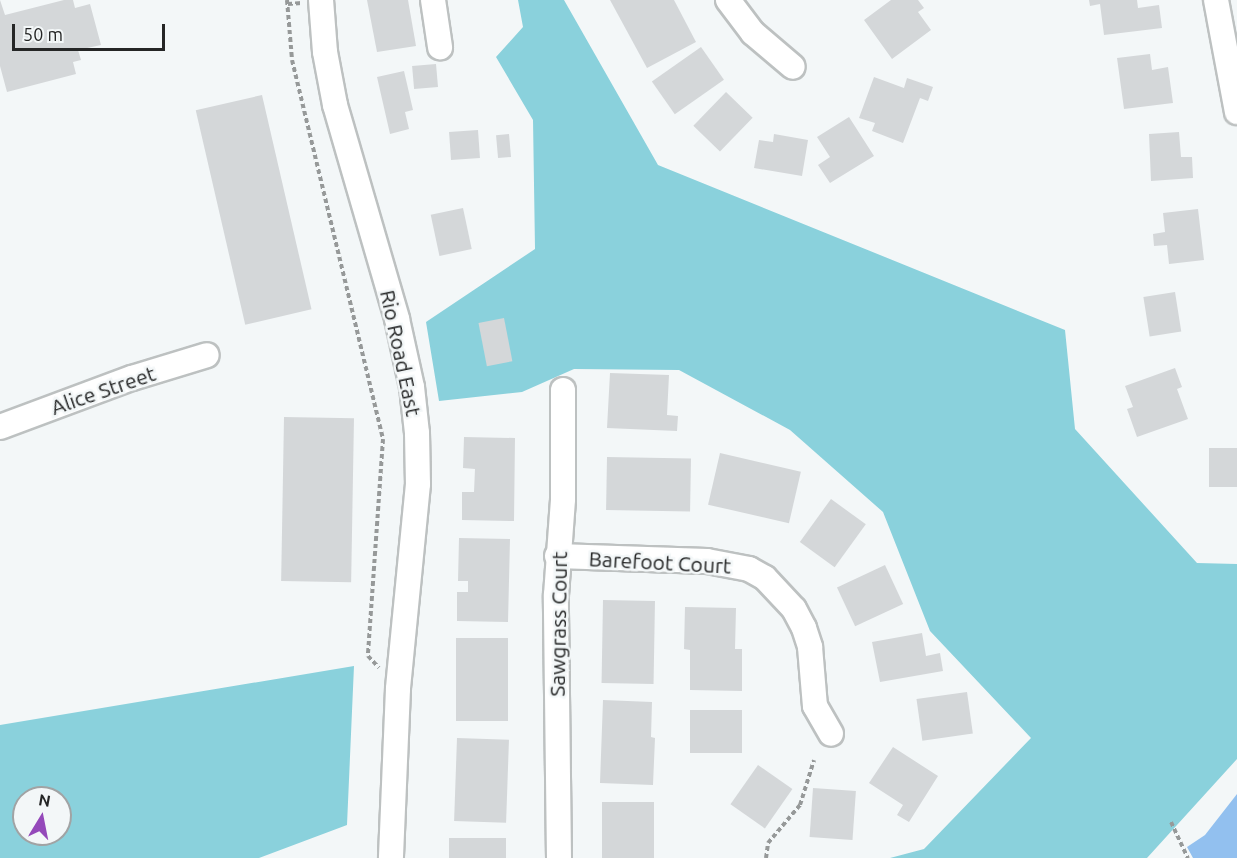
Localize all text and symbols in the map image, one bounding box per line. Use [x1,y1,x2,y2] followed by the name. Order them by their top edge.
[15,12,168,50] scale bar
[23,24,63,44] text: 50 m
[375,288,427,418] street label: Rio Road East
[47,360,159,420] street label: Alice Street
[588,546,732,578] street label: Barefoot Court
[544,551,572,697] street label: Sawgrass Court
[12,786,72,846] north arrow
[37,790,52,810] text: N

